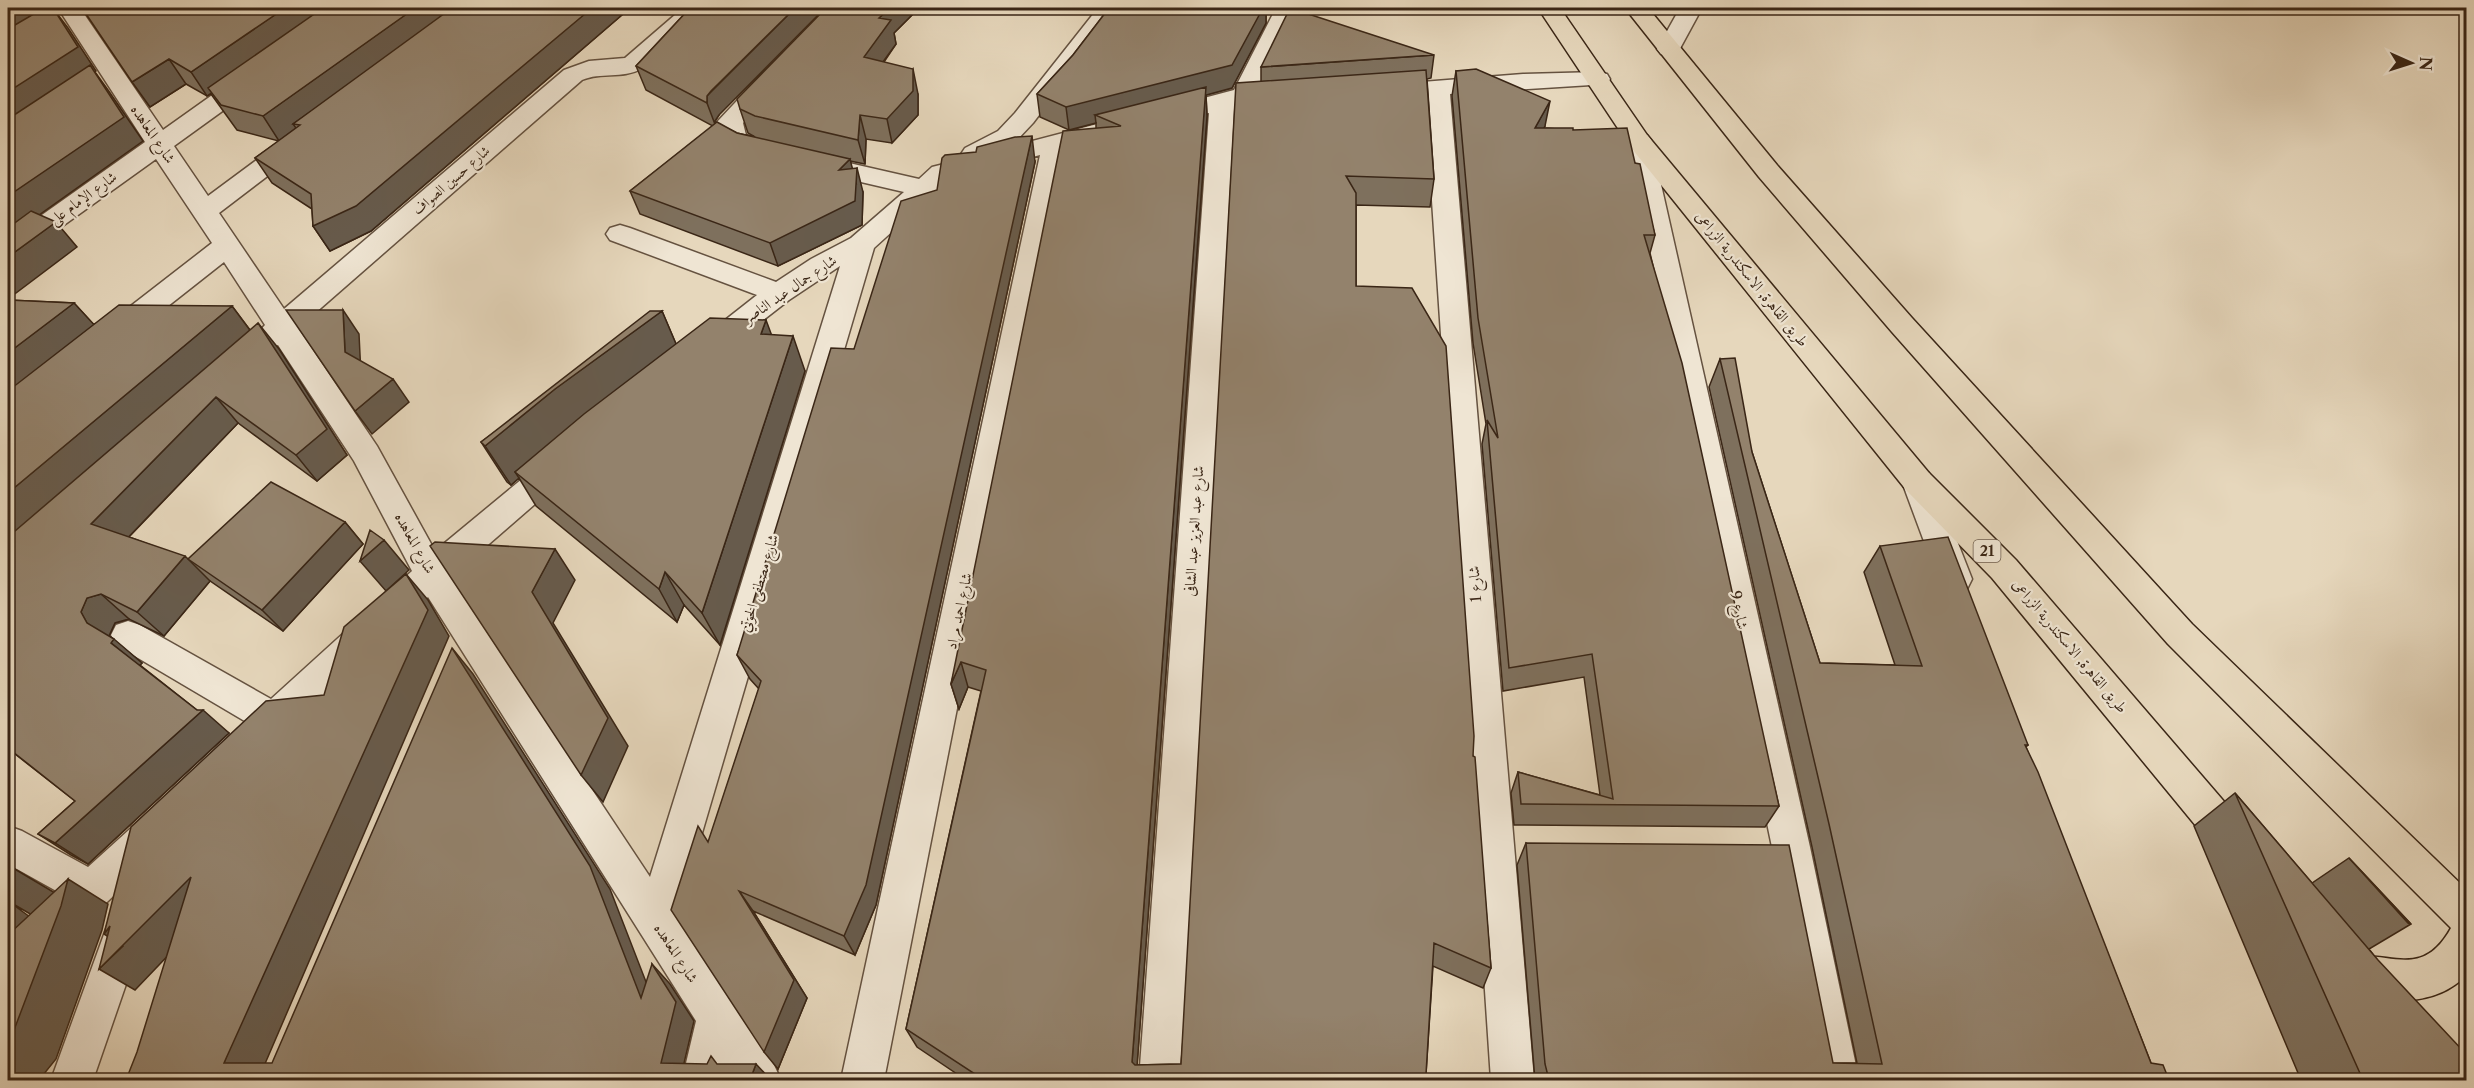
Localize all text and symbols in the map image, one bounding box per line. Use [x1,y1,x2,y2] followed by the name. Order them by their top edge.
[2381,33,2441,93] north arrow
[2416,56,2436,71] text: N
[124,101,180,169] street label: شارع المعاهده
[409,141,495,221] street label: شارع حسين الصواف
[45,167,123,232] street label: شارع الإمام على
[1691,207,1813,351] street label: طريق القاهرة, الاسكندرية الزراعى
[738,250,842,331] street label: شارع جمال عبد الناصر
[1179,465,1212,597] street label: شارع عبد العزيز عبد الشافى
[387,509,440,579] street label: شارع المعاهده
[735,532,786,635] street label: شارع مصطفى الحوتي
[1974,540,2000,562] road number: 21
[1464,565,1489,603] street label: شارع 1
[941,571,980,652] street label: شارع احمد مراد
[2008,575,2132,717] street label: طريق القاهرة, الاسكندرية الزراعى
[1722,589,1753,632] street label: شارع 9
[647,919,703,988] street label: شارع المعاهده

